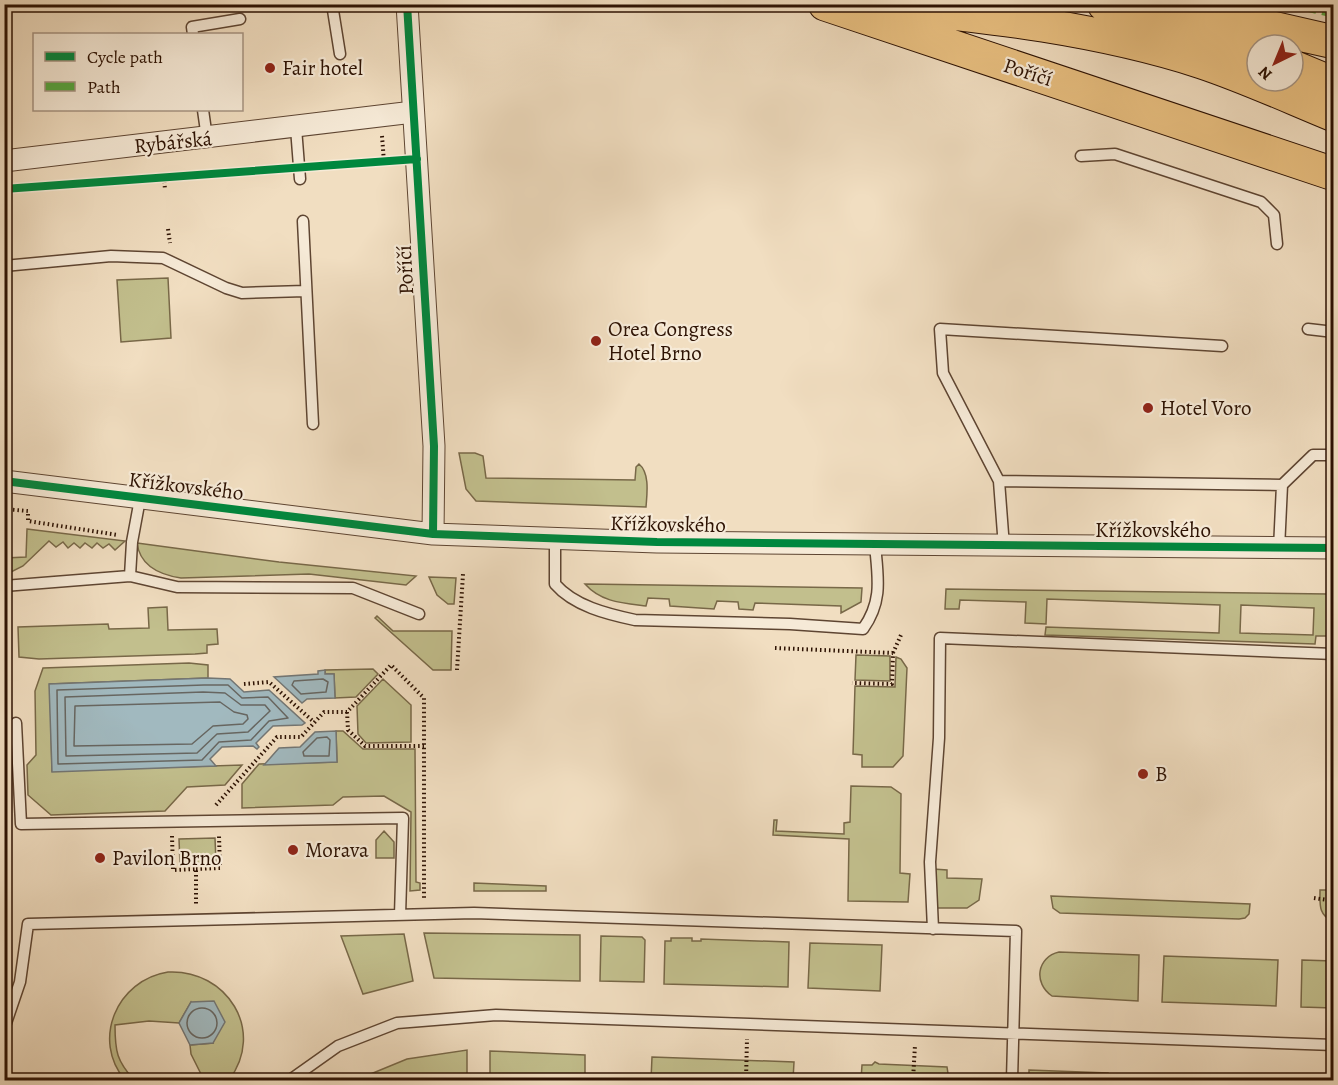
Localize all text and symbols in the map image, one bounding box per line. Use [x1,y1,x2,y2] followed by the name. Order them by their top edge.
[33,33,243,111] legend
[1245,33,1305,93] north arrow
[87,45,163,69] text: Cycle path
[1000,51,1056,93] street label: Poříčí
[282,54,363,82] place label: Fair hotel
[263,61,277,75] marker: Fair hotel
[1253,61,1277,85] text: N
[87,75,121,99] text: Path
[132,124,214,160] street label: Rybářská
[390,244,420,296] street label: Poříčí
[608,315,733,367] place label: Orea Congress Hotel Brno
[589,334,603,348] marker: Orea Congress Hotel Brno
[1160,394,1251,422] place label: Hotel Voro
[1141,401,1155,415] marker: Hotel Voro
[127,465,245,507] street label: Křížkovského
[610,509,726,539] street label: Křížkovského
[1095,516,1211,544] street label: Křížkovského
[1155,760,1168,788] place label: B
[1136,767,1150,781] marker: B
[305,836,369,864] place label: Morava
[286,843,300,857] marker: Morava
[112,844,221,872] place label: Pavilon Brno
[93,851,107,865] marker: Pavilon Brno

